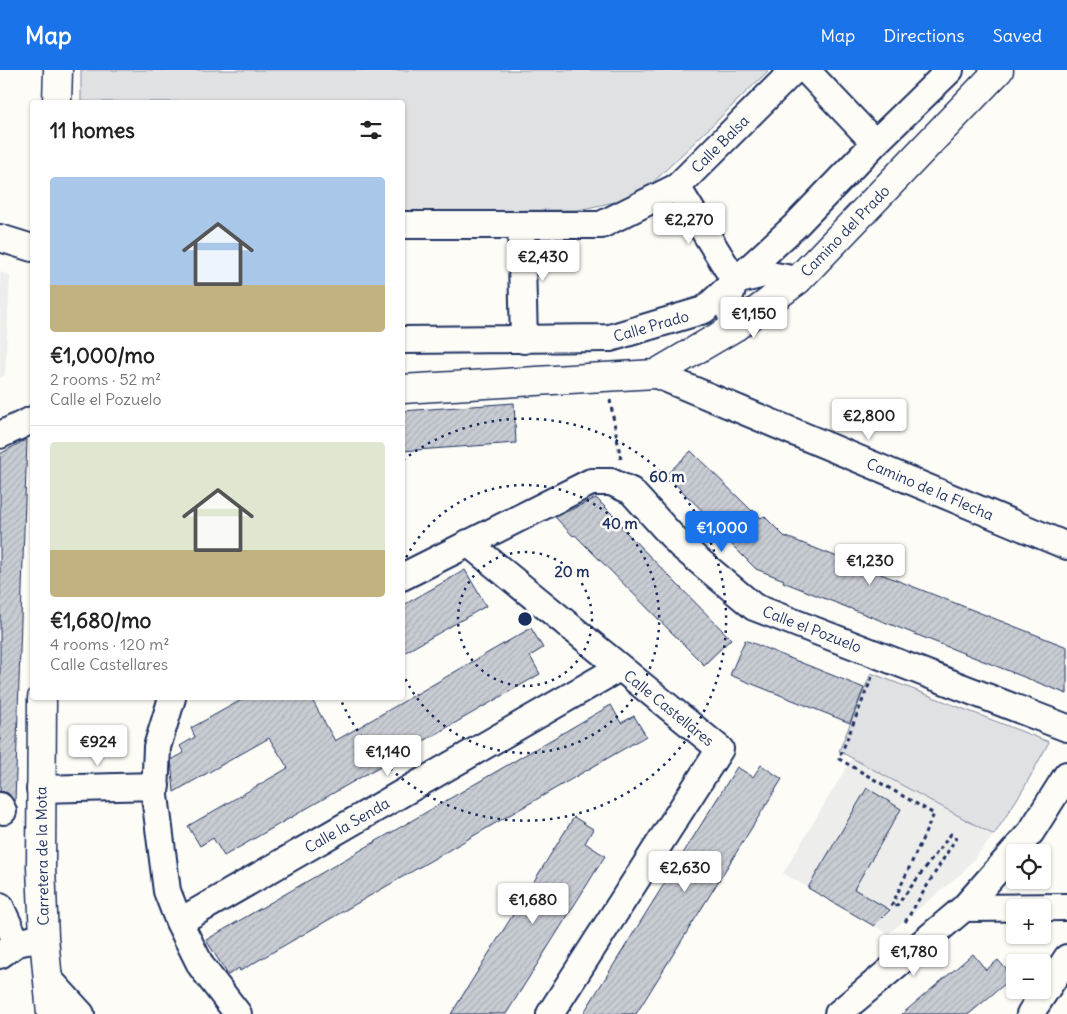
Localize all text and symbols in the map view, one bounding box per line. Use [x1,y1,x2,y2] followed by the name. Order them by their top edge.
[25,20,72,50] text: Map
[820,24,855,47] text: Map
[883,24,965,47] text: Directions
[993,24,1042,47] text: Saved
[687,111,753,177] street label: Calle Balsa
[357,116,385,144] icon: filters
[50,117,135,144] text: 11 homes
[796,181,894,281] street label: Camino del Prado
[648,202,730,245] pin: €2,270
[173,209,263,299] icon: home
[664,209,714,229] text: €2,270
[502,240,584,282] pin: €2,430
[518,246,568,266] text: €2,430
[713,296,795,339] pin: €1,150
[731,303,777,323] text: €1,150
[611,306,691,346] street label: Calle Prado
[50,342,155,369] text: €1,000/mo
[50,369,161,389] text: 2 rooms · 52 m²
[50,389,161,409] text: Calle el Pozuelo
[828,398,910,441] pin: €2,800
[843,405,895,425] text: €2,800
[864,454,997,525] street label: Camino de la Flecha
[649,467,685,486] text: 60 m
[173,475,263,565] icon: home
[681,510,763,553] pin: €1,000
[602,514,638,533] text: 40 m
[696,517,748,537] text: €1,000
[829,544,911,586] pin: €1,230
[846,550,894,570] text: €1,230
[555,562,589,581] text: 20 m
[760,601,864,657] street label: Calle el Pozuelo
[50,607,151,634] text: €1,680/mo
[516,610,534,628] centre of rings
[50,634,169,654] text: 4 rooms · 120 m²
[50,654,168,674] text: Calle Castellares
[620,666,718,750] street label: Calle Castellares
[68,724,128,767] pin: €924
[79,731,117,751] text: €924
[347,734,429,777] pin: €1,140
[365,741,411,761] text: €1,140
[31,786,53,926] street label: Carretera de la Mota
[301,793,393,857] street label: Calle la Senda
[1006,844,1051,999] map controls
[1006,844,1051,889] button: locate
[644,850,726,893] pin: €2,630
[659,857,711,877] text: €2,630
[492,882,574,925] pin: €1,680
[509,889,557,909] text: €1,680
[1006,899,1051,944] button: +
[873,934,955,977] pin: €1,780
[890,941,938,961] text: €1,780
[1006,954,1051,999] button: −

